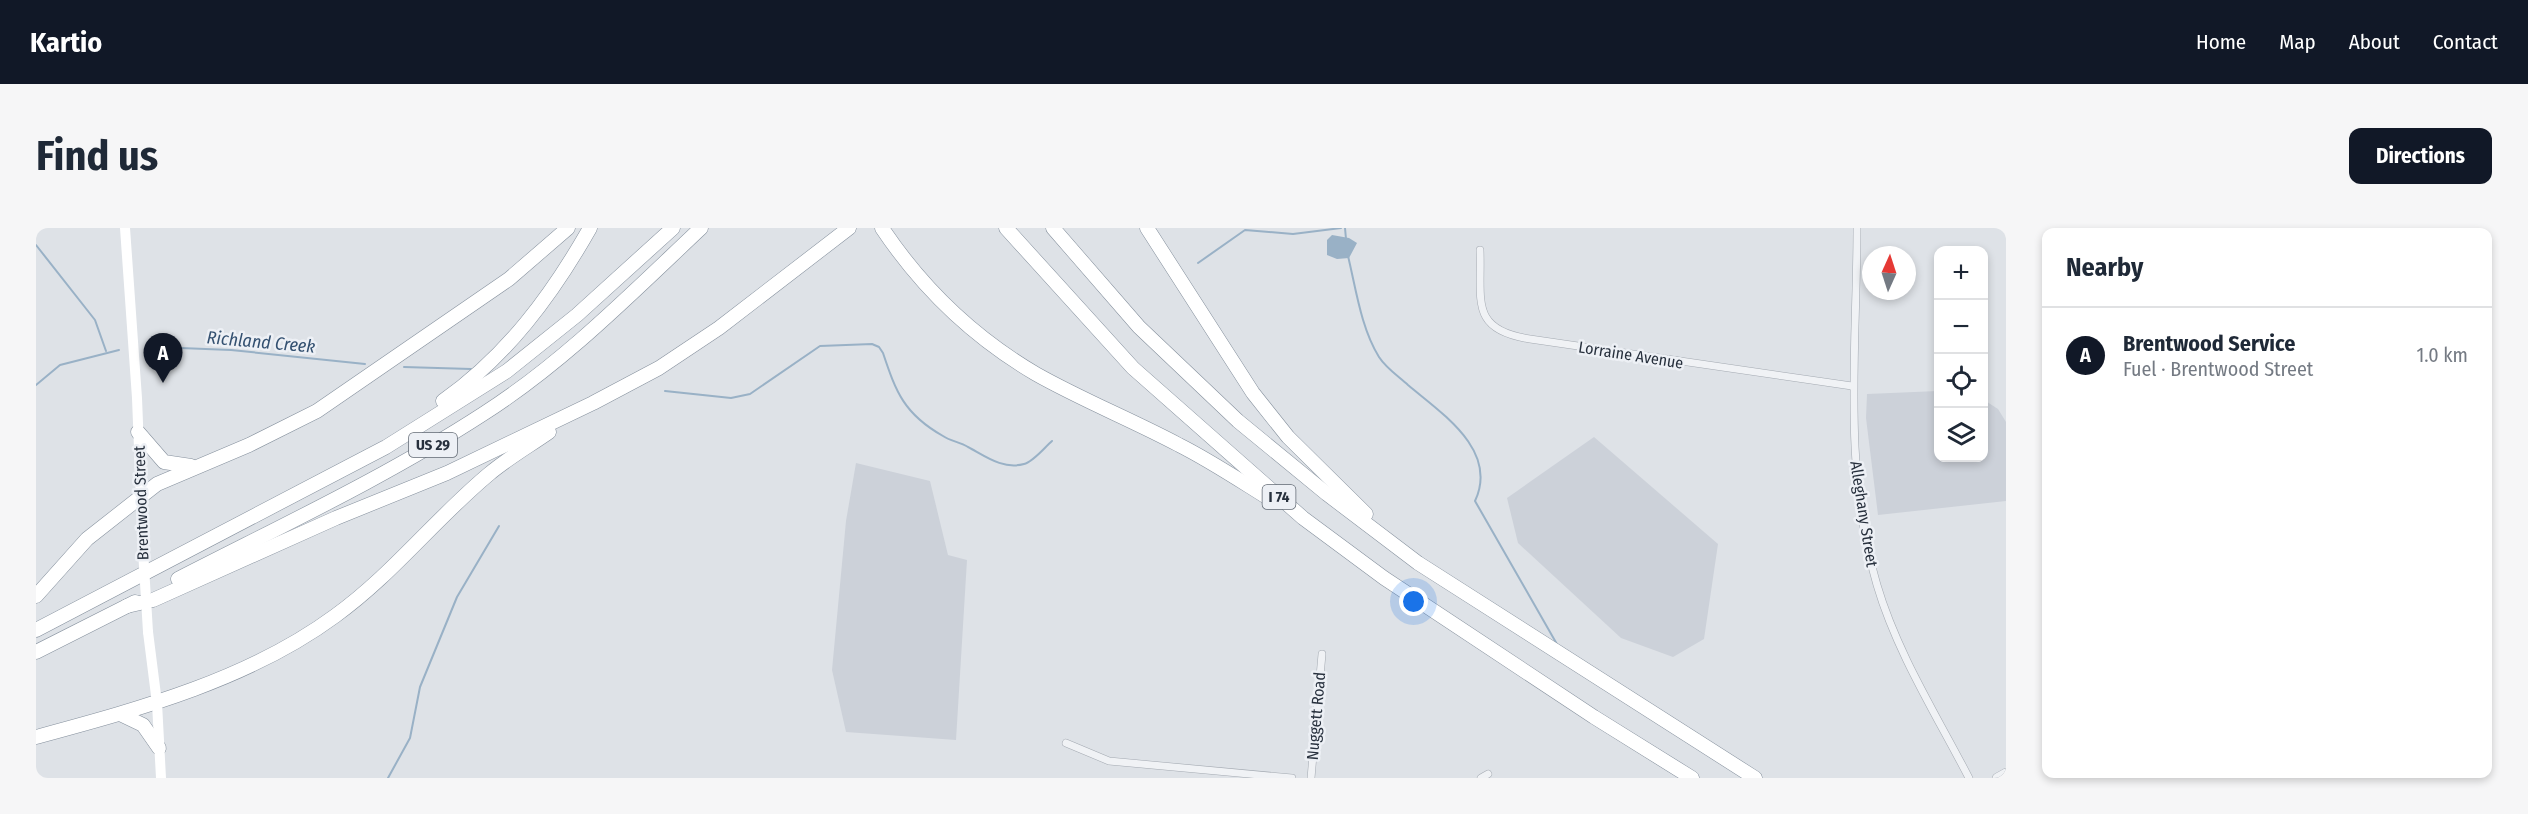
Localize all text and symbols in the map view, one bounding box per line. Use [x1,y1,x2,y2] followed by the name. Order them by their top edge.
[30,26,102,59] text: Kartio
[2196,29,2246,55] text: Home
[2279,29,2316,55] text: Map
[2349,29,2400,55] text: About
[2433,29,2498,55] text: Contact
[2349,128,2492,184] button: Directions
[36,131,158,181] text: Find us
[1862,246,1916,300] north arrow
[1934,246,1988,462] map controls
[1934,246,1988,300] button: +
[2066,252,2143,283] text: Nearby
[1934,300,1988,354] button: −
[206,326,316,358] water label: Richland Creek
[2123,330,2295,357] text: Brentwood Service
[144,334,182,383] pin: A
[1577,337,1685,373] street label: Lorraine Avenue
[2080,343,2091,367] text: A
[2416,343,2468,367] text: 1.0 km
[1934,354,1988,408] button: locate
[2123,357,2313,381] text: Fuel · Brentwood Street
[1934,408,1988,462] button: layers
[409,433,457,457] road number: US 29
[129,445,152,561] street label: Brentwood Street
[1846,460,1882,569] street label: Alleghany Street
[1262,485,1296,509] road number: I 74
[1399,587,1428,616] your location
[1303,671,1329,761] street label: Nuggett Road

